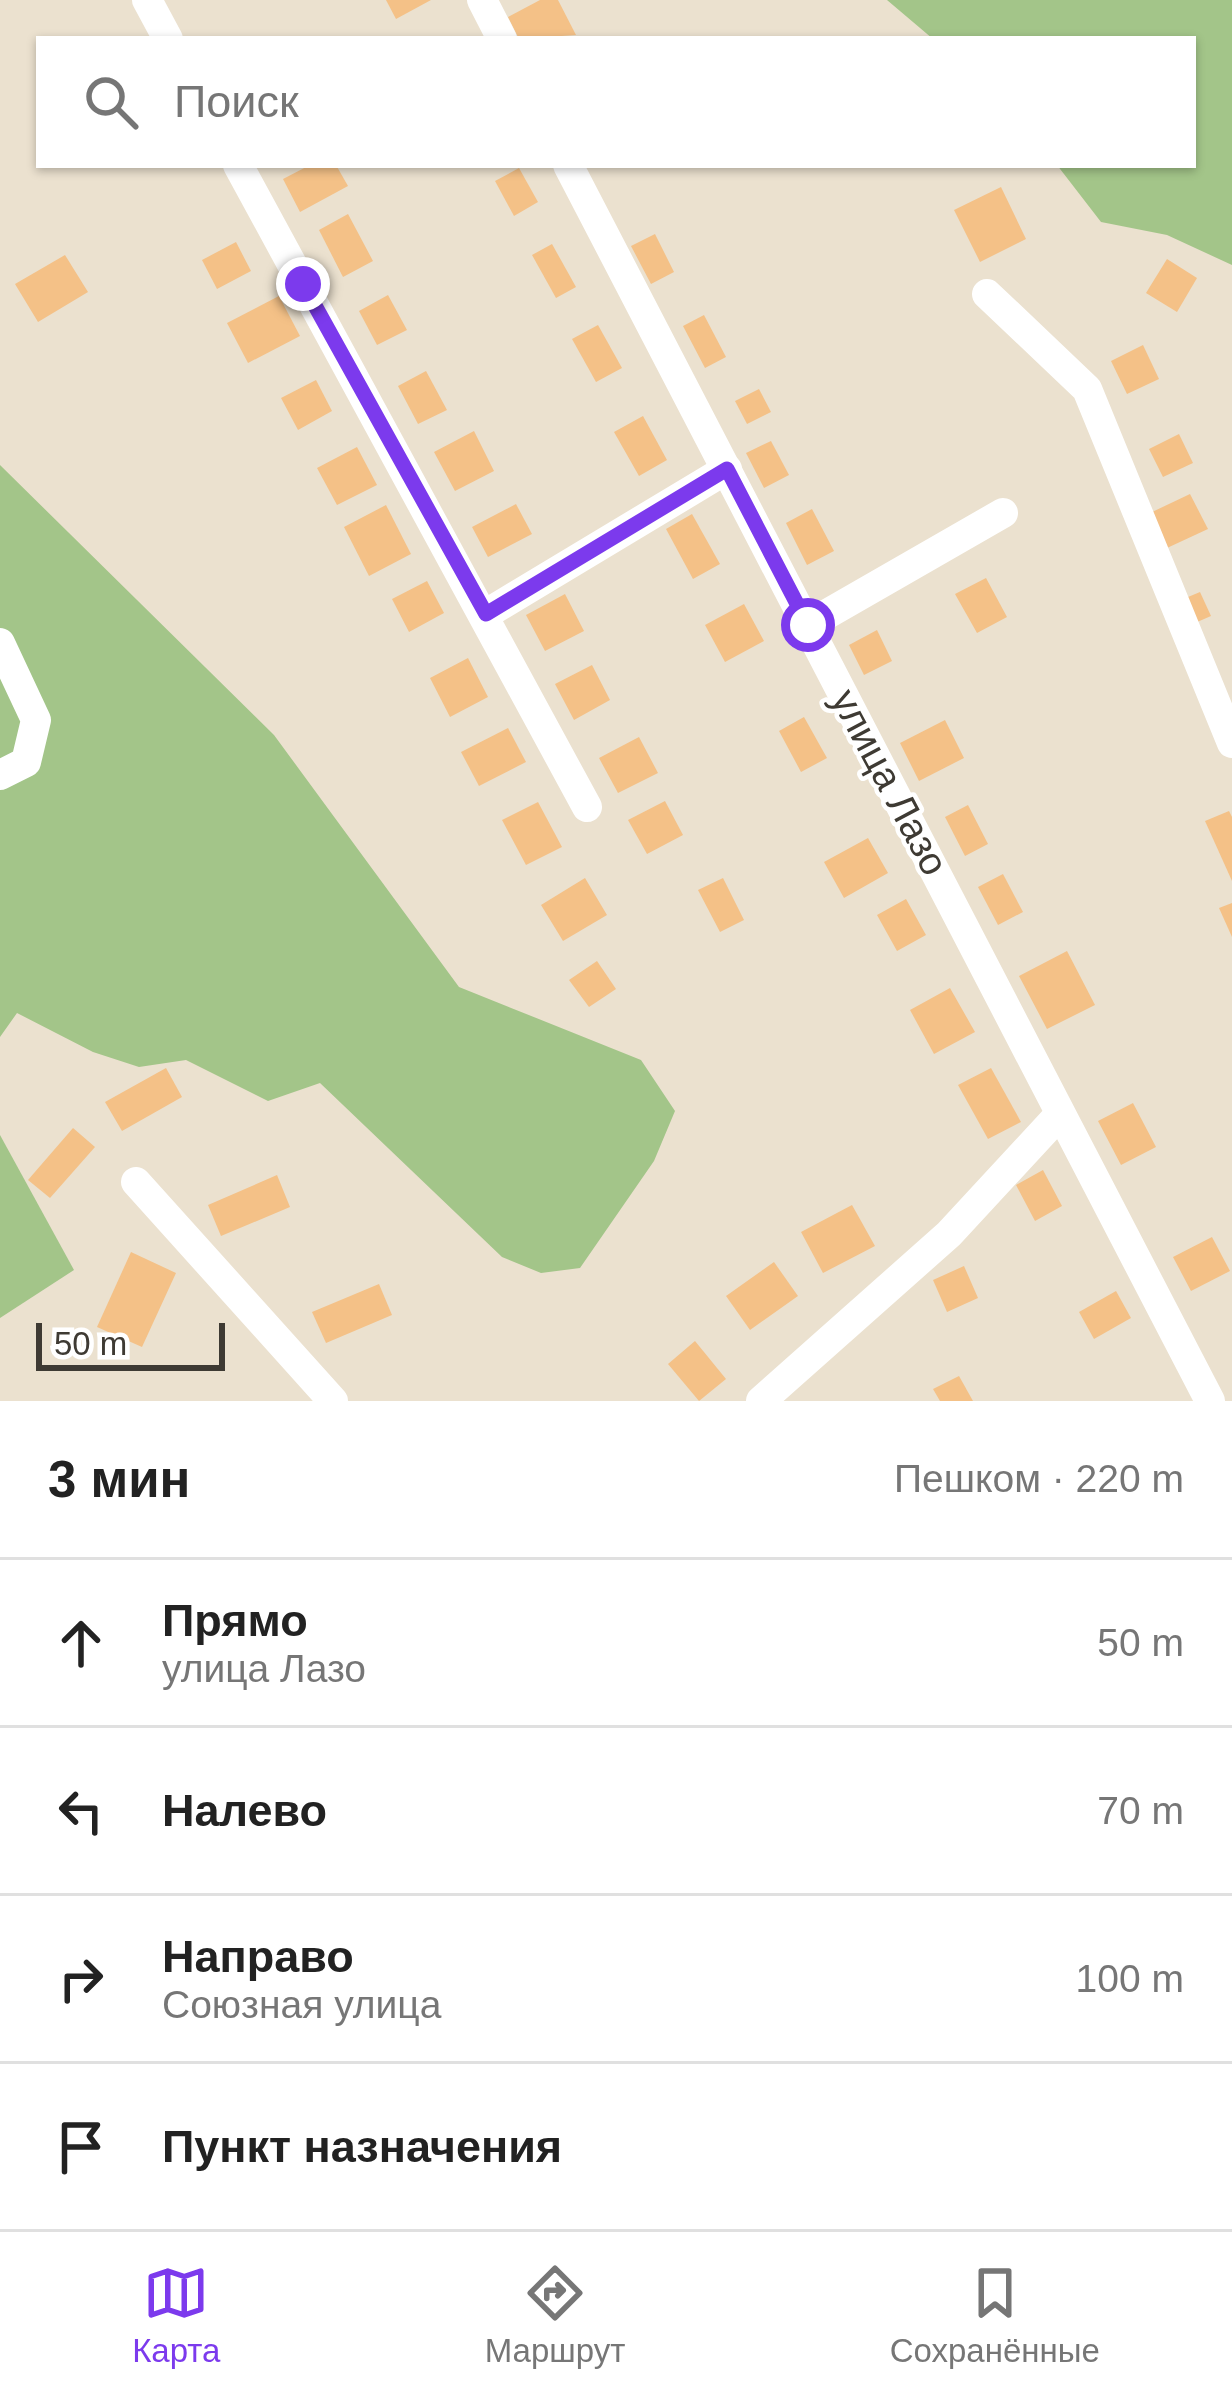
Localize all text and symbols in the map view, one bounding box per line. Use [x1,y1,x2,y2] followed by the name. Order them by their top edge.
[36,36,1196,168] search box
[78,69,144,135] icon: search
[174,76,299,127] text: Поиск
[276,257,330,311] route end
[781,598,835,652] route start
[823,682,957,882] street label: улица Лазо
[36,1317,225,1370] scale bar
[54,1325,127,1362] text: 50 m
[48,1451,190,1508] text: 3 мин
[894,1457,1184,1500] text: Пешком · 220 m
[162,1595,308,1646] text: Прямо
[48,1610,114,1676] icon: ahead
[1097,1621,1184,1664] text: 50 m
[162,1647,366,1690] text: улица Лазо
[48,1778,114,1844] icon: left
[162,1785,327,1836] text: Налево
[1097,1789,1184,1832] text: 70 m
[162,1931,354,1982] text: Направо
[48,1946,114,2012] icon: right
[1076,1957,1184,2000] text: 100 m
[162,1983,441,2026] text: Союзная улица
[48,2114,114,2180] icon: arrive
[162,2121,562,2172] text: Пункт назначения
[132,2260,220,2370] tab: Карта
[485,2260,625,2370] tab: Маршрут
[890,2260,1100,2370] tab: Сохранённые

